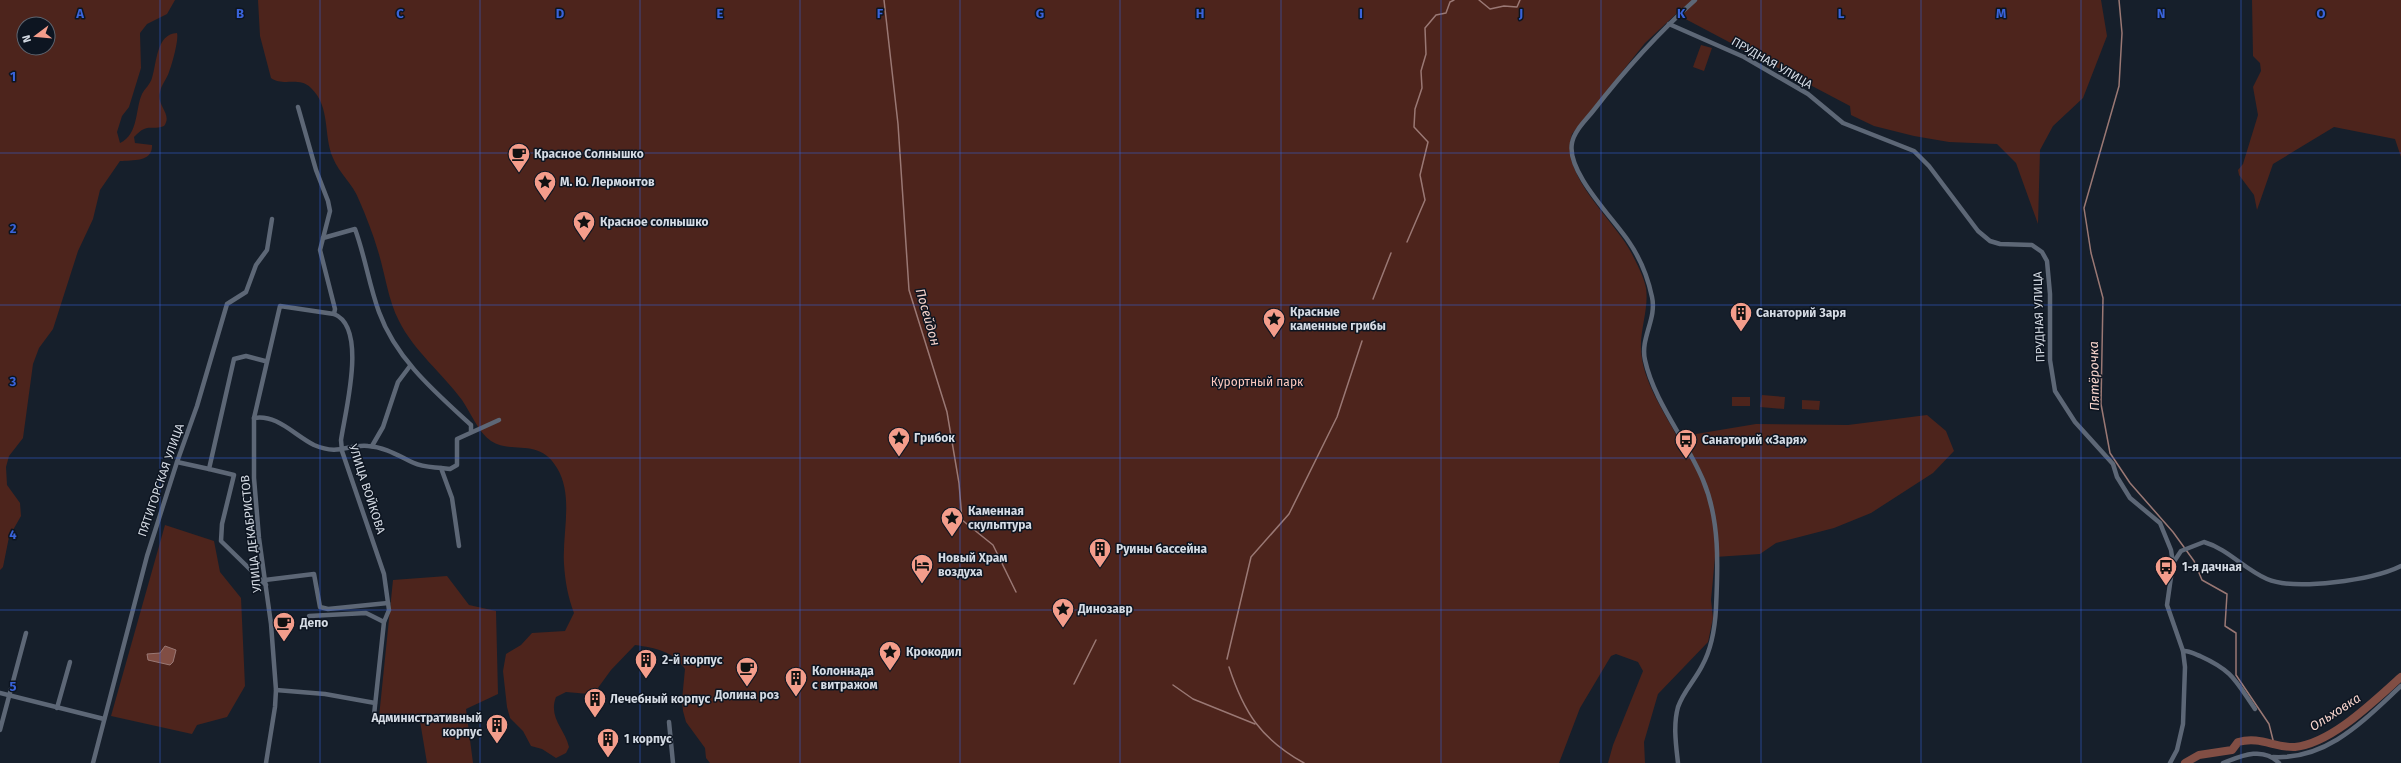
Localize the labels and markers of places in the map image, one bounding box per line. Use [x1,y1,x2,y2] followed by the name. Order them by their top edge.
[506,141,532,174] cafe icon: Красное Солнышко
[534,147,644,161] place label: Красное Солнышко
[532,169,558,202] place icon: М. Ю. Лермонтов
[560,175,655,189] place label: М. Ю. Лермонтов
[571,209,597,242] place icon: Красное солнышко
[600,215,709,229] place label: Красное солнышко
[1728,300,1754,333] building icon: Санаторий Заря
[1290,305,1386,333] place label: Красные каменные грибы
[1261,306,1287,339] place icon: Красные каменные грибы
[1756,306,1846,320] place label: Санаторий Заря
[886,425,912,458] place icon: Грибок
[1673,427,1699,460] bus stop icon: Санаторий «Заря»
[914,431,955,445] place label: Грибок
[1702,433,1807,447] place label: Санаторий «Заря»
[968,504,1032,532] place label: Каменная скульптура
[939,505,965,538] place icon: Каменная скульптура
[1087,536,1113,569] building icon: Руины бассейна
[1116,542,1208,556] place label: Руины бассейна
[938,551,1007,579] place label: Новый Храм воздуха
[909,552,935,585] hotel icon: Новый Храм воздуха
[2153,554,2179,587] bus stop icon: 1-я дачная
[2182,560,2242,574] place label: 1-я дачная
[1050,596,1076,629] place icon: Динозавр
[1077,602,1133,616] place label: Динозавр
[271,610,297,643] cafe icon: Депо
[299,616,328,630] place label: Депо
[877,639,903,672] place icon: Крокодил
[906,645,962,659] place label: Крокодил
[633,647,659,680] building icon: 2-й корпус
[662,653,723,667] place label: 2-й корпус
[734,655,760,688] cafe icon: Долина роз
[812,664,878,692] place label: Колоннада с витражом
[783,665,809,698] building icon: Колоннада с витражом
[582,686,608,719] building icon: Лечебный корпус
[714,688,779,702] place label: Долина роз
[610,692,710,706] place label: Лечебный корпус
[370,711,482,739] place label: Административный корпус
[484,712,510,745] building icon: Административный корпус
[595,726,621,759] building icon: 1 корпус
[624,732,672,746] place label: 1 корпус

